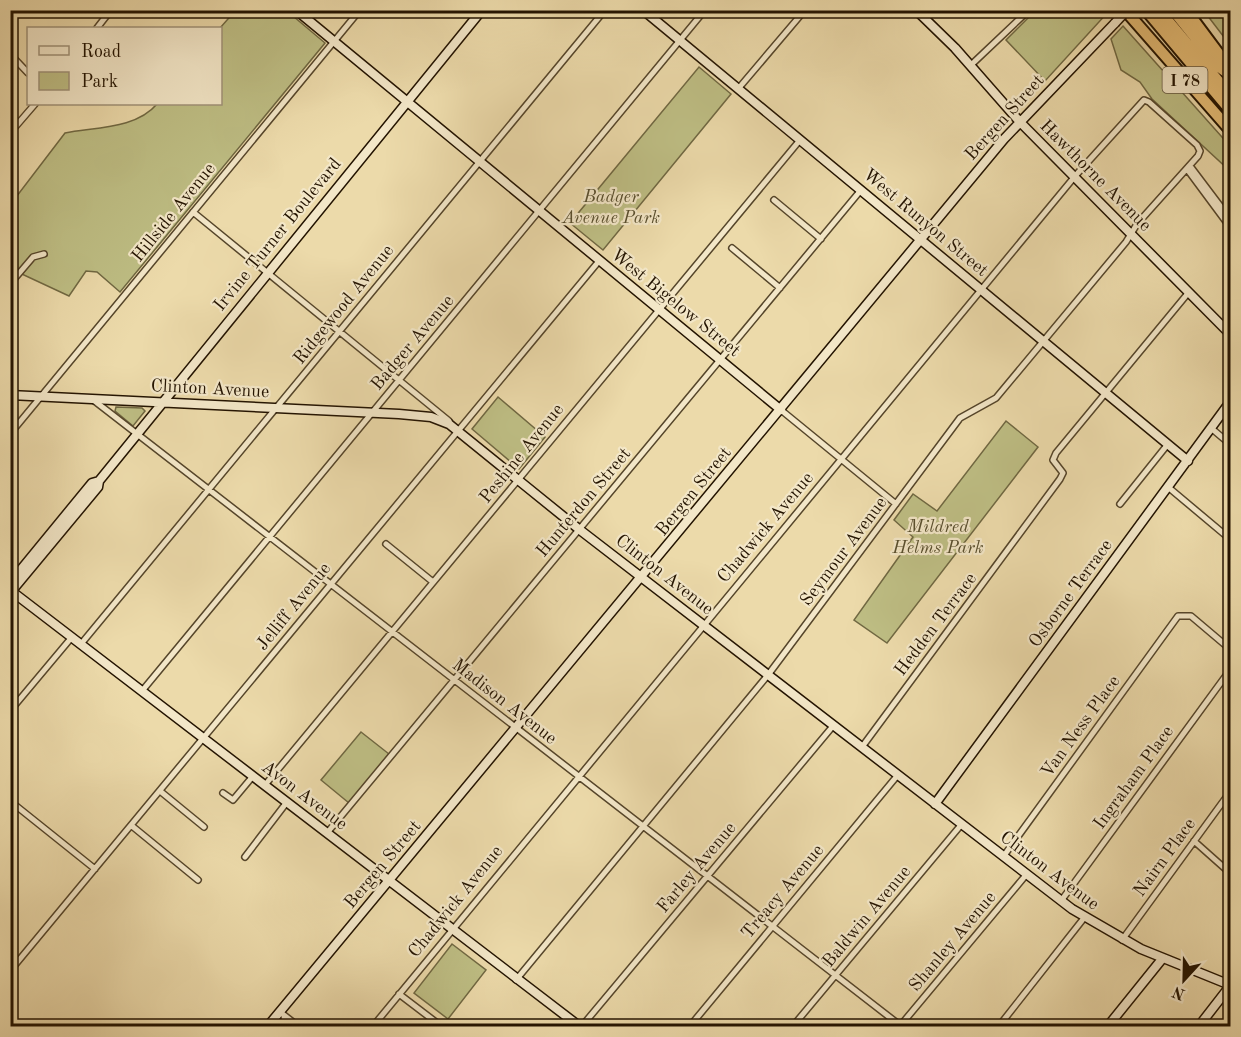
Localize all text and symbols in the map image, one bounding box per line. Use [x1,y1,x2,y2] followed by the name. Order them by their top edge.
[27,27,222,105] legend
[81,43,121,61] text: Road
[1162,67,1208,93] road number: I 78
[962,71,1048,164] street label: Bergen Street
[81,73,118,91] text: Park
[1036,117,1154,235] street label: Hawthorne Avenue
[211,155,345,314] street label: Irvine Turner Boulevard
[129,160,219,265] street label: Hillside Avenue
[859,165,991,280] street label: West Runyon Street
[561,188,660,227] park label: Badger Avenue Park
[290,242,397,368] street label: Ridgewood Avenue
[607,245,743,360] street label: West Bigelow Street
[368,292,458,394] street label: Badger Avenue
[150,377,270,401] street label: Clinton Avenue
[476,400,567,507] street label: Peshine Avenue
[653,444,735,539] street label: Bergen Street
[533,445,634,561] street label: Hunterdon Street
[714,469,817,586] street label: Chadwick Avenue
[797,494,891,609] street label: Seymour Avenue
[891,518,984,557] park label: Mildred Helms Park
[612,531,717,618] street label: Clinton Avenue
[1026,536,1116,651] street label: Osborne Terrace
[253,560,334,654] street label: Jelliff Avenue
[891,570,980,680] street label: Hedden Terrace
[449,656,560,748] street label: Madison Avenue
[1038,672,1124,781] street label: Van Ness Place
[1090,723,1177,833] street label: Ingraham Place
[258,758,351,834] street label: Avon Avenue
[1131,815,1199,900] street label: Nairn Place
[341,817,425,912] street label: Bergen Street
[654,819,740,916] street label: Farley Avenue
[997,828,1102,914] street label: Clinton Avenue
[738,841,827,942] street label: Treacy Avenue
[405,842,506,961] street label: Chadwick Avenue
[819,862,914,971] street label: Baldwin Avenue
[906,888,1000,995] street label: Shanley Avenue
[1154,950,1214,1010] north arrow
[1170,982,1188,1002] text: N

